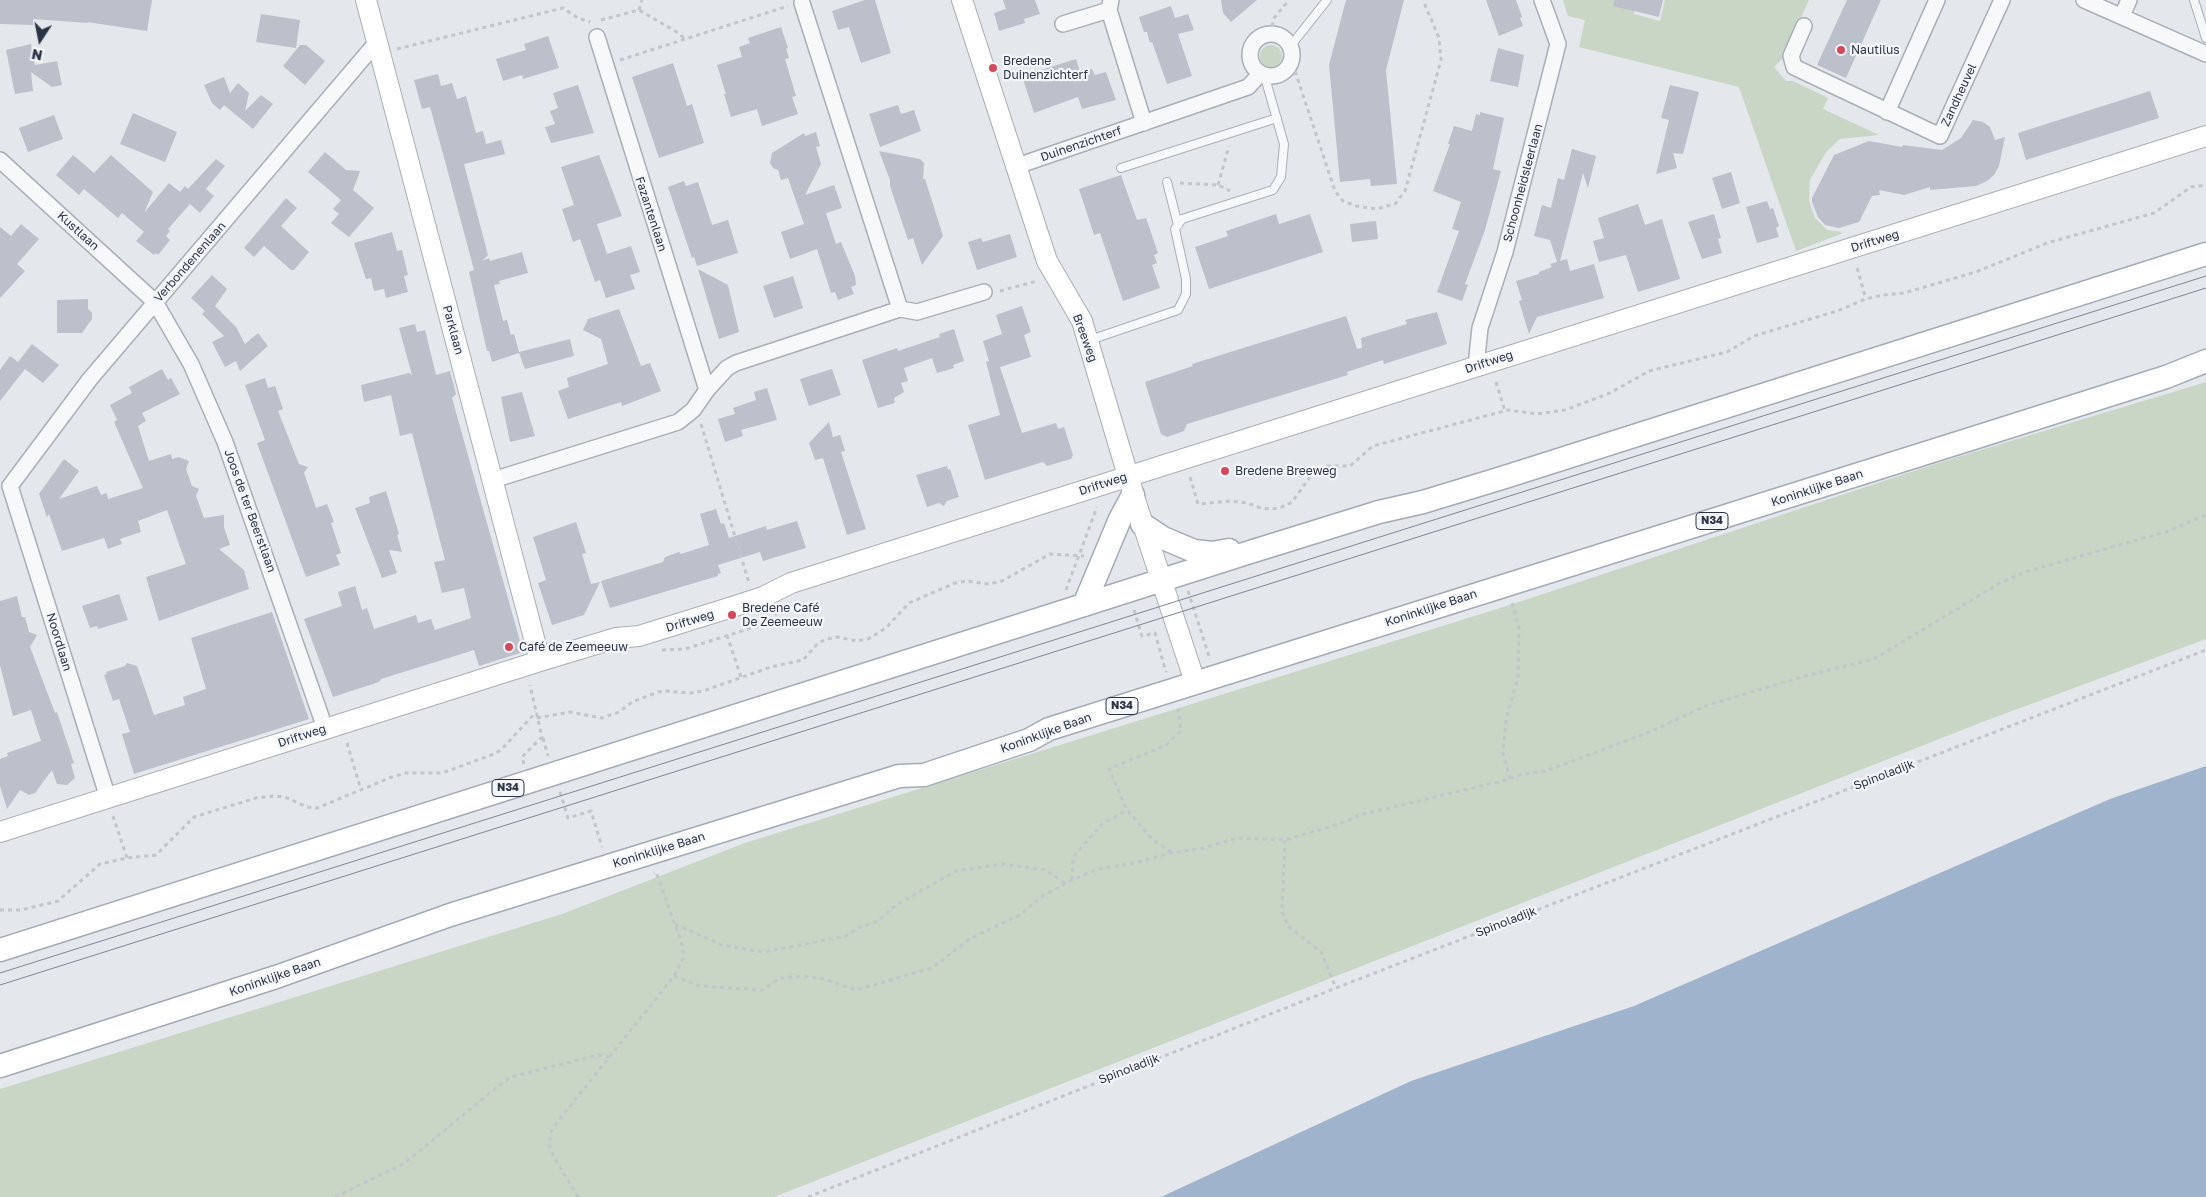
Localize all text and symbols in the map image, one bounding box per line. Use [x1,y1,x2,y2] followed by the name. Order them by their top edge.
[15,15,65,65] north arrow
[1851,43,1900,57] place label: Nautilus
[1835,44,1847,56] marker: Nautilus
[30,46,44,65] text: N
[1003,54,1088,82] place label: Bredene Duinenzichterf
[1938,61,1980,129] street label: Zandheuvel
[987,62,999,74] marker: Bredene Duinenzichterf
[1500,122,1546,244] street label: Schoonheidsleerlaan
[1039,123,1123,165] street label: Duinenzichterf
[632,175,670,253] street label: Fazantenlaan
[54,209,102,253] street label: Kustlaan
[151,219,229,305] street label: Verbondenenlaan
[1849,227,1901,255] street label: Driftweg
[439,304,467,356] street label: Parklaan
[1070,312,1100,364] street label: Breeweg
[1463,347,1515,377] street label: Driftweg
[221,448,279,574] street label: Joos de ter Beerstlaan
[1235,464,1337,478] place label: Bredene Breeweg
[1219,465,1231,477] marker: Bredene Breeweg
[1769,466,1865,510] street label: Koninklijke Baan
[1077,469,1129,499] street label: Driftweg
[1696,512,1728,530] road number: N34
[1383,586,1479,630] street label: Koninklijke Baan
[742,601,823,629] place label: Bredene Café De Zeemeeuw
[664,607,716,635] street label: Driftweg
[726,609,738,621] marker: Bredene Café De Zeemeeuw
[43,611,75,673] street label: Noordlaan
[519,640,628,654] place label: Café de Zeemeeuw
[503,641,515,653] marker: Café de Zeemeeuw
[1106,698,1138,714] road number: N34
[999,710,1093,756] street label: Koninklijke Baan
[276,721,328,751] street label: Driftweg
[1852,757,1916,793] street label: Spinoladijk
[492,780,524,796] road number: N34
[611,829,707,871] street label: Koninklijke Baan
[1474,904,1538,940] street label: Spinoladijk
[227,955,323,999] street label: Koninklijke Baan
[1097,1051,1161,1087] street label: Spinoladijk

